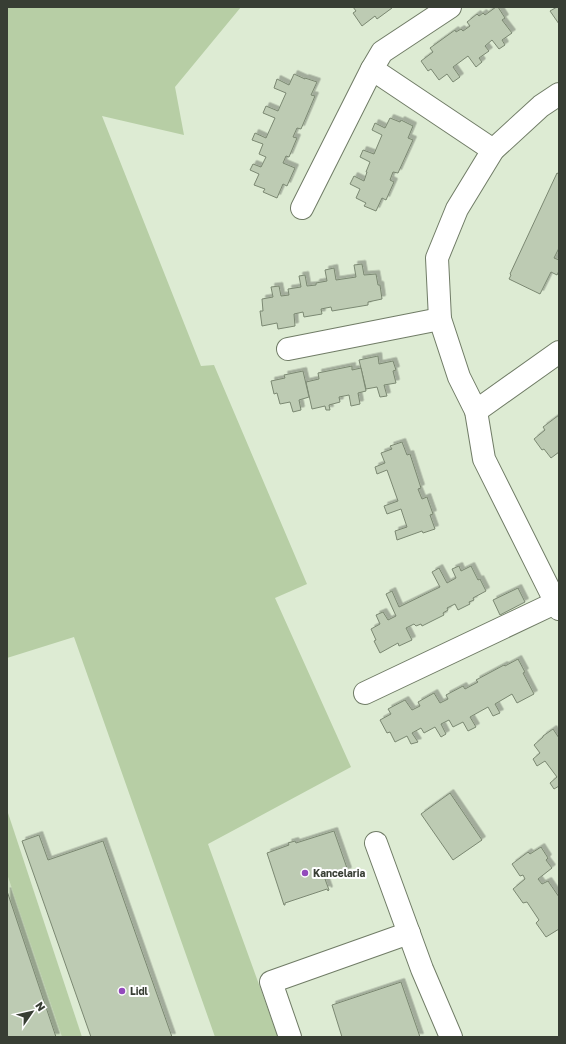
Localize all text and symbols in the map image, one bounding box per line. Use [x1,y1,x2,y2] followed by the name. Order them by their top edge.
[313,867,365,879] place label: Kancelaria
[300,868,310,878] marker: Kancelaria
[130,985,149,997] place label: Lidl
[117,986,127,996] marker: Lidl
[12,992,52,1032] north arrow
[33,999,48,1013] text: N

